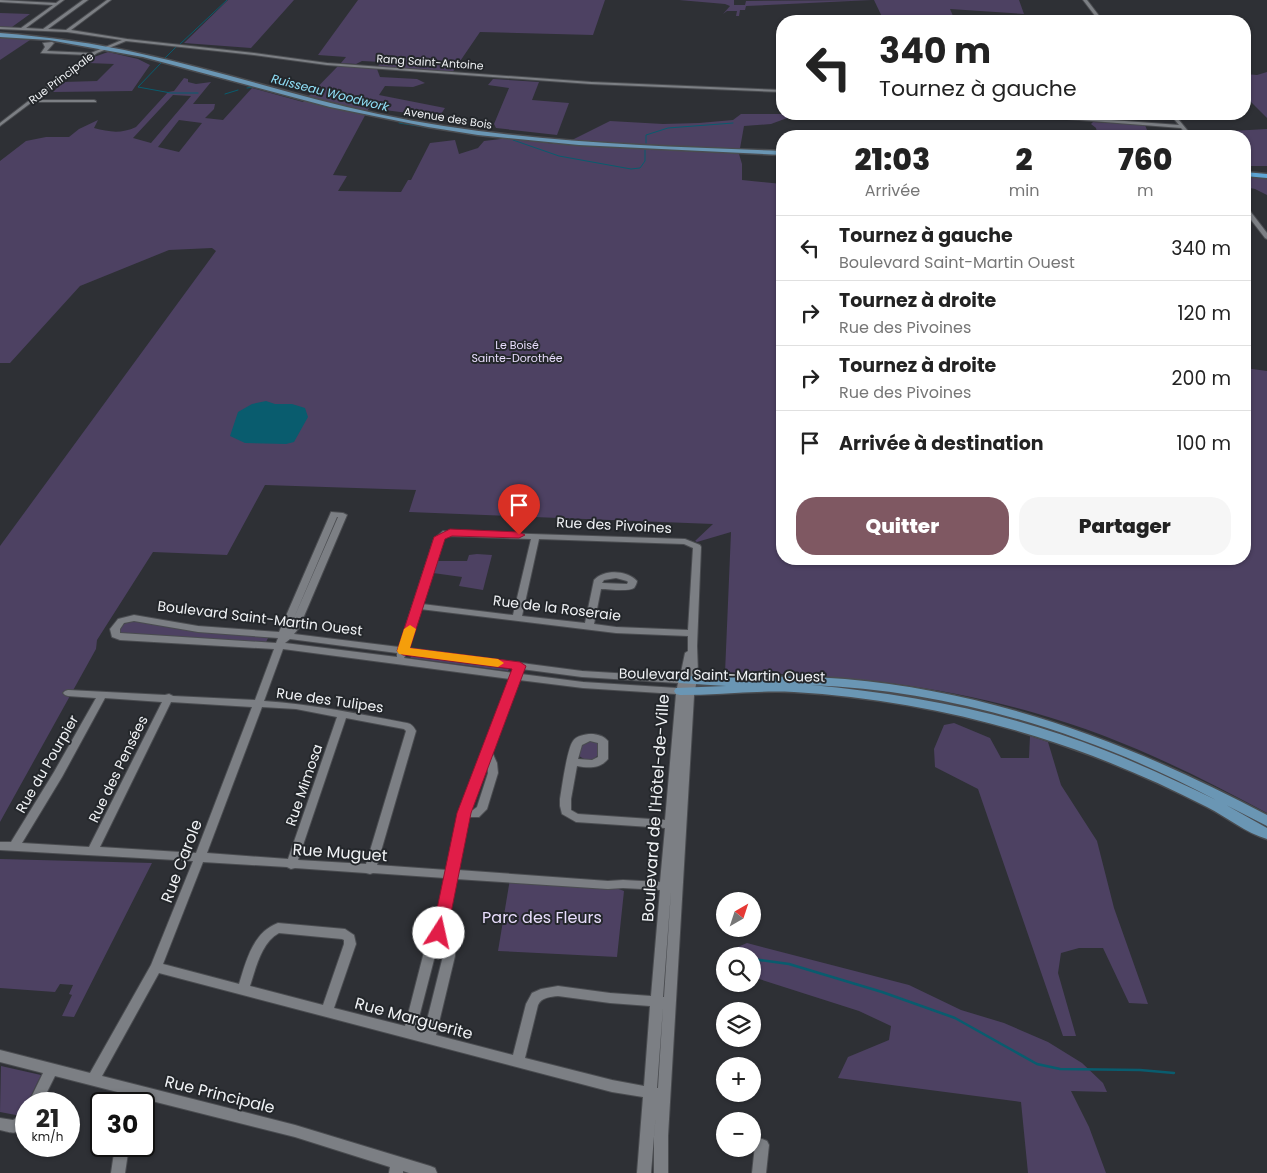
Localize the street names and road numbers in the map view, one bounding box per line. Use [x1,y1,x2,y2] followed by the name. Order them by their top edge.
[25,48,97,108] street label: Rue Principale
[376,50,484,74] street label: Rang Saint-Antoine
[403,103,494,133] street label: Avenue des Bois
[556,512,672,538] street label: Rue des Pivoines
[492,590,622,626] street label: Rue de la Roseraie
[156,596,364,640] street label: Boulevard Saint-Martin Ouest
[619,663,825,687] street label: Boulevard Saint-Martin Ouest
[275,683,385,717] street label: Rue des Tulipes
[636,693,675,923] street label: Boulevard de l'Hôtel-de-Ville
[11,711,83,817] street label: Rue du Pourpier
[83,712,153,826] street label: Rue des Pensées
[281,741,327,829] street label: Rue Mimosa
[155,816,208,906] street label: Rue Carole
[292,838,388,867] street label: Rue Muguet
[352,992,476,1045] street label: Rue Marguerite
[162,1070,277,1119] street label: Rue Principale

